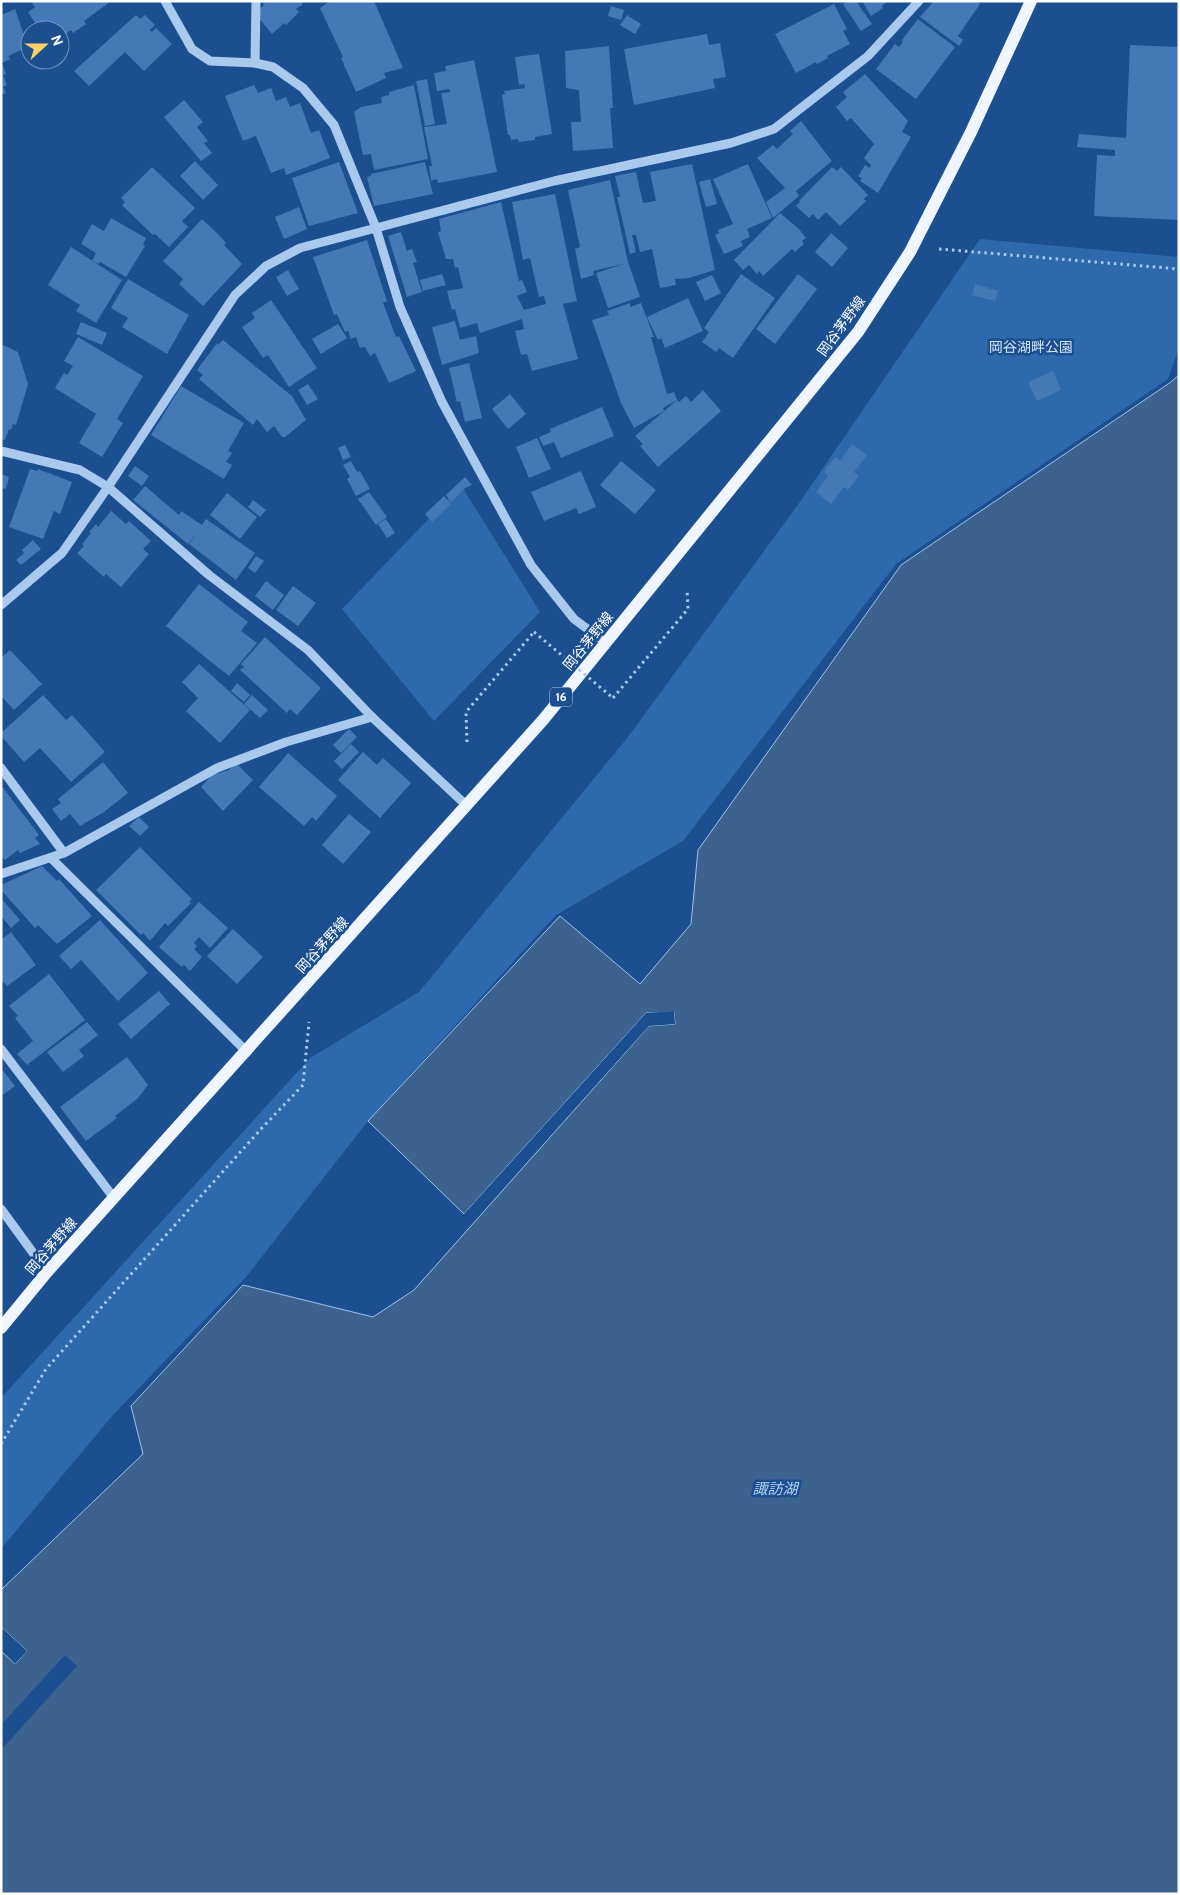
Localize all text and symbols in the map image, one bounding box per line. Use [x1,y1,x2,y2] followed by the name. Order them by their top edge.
[20,20,70,70] north arrow
[47,32,67,48] text: N
[813,292,869,360] street label: 岡谷茅野線
[989,338,1073,356] park label: 岡谷湖畔公園
[559,608,617,674] street label: 岡谷茅野線
[550,688,572,706] road number: 16
[292,913,352,977] street label: 岡谷茅野線
[21,1214,81,1278] street label: 岡谷茅野線
[752,1480,799,1498] water label: 諏訪湖

